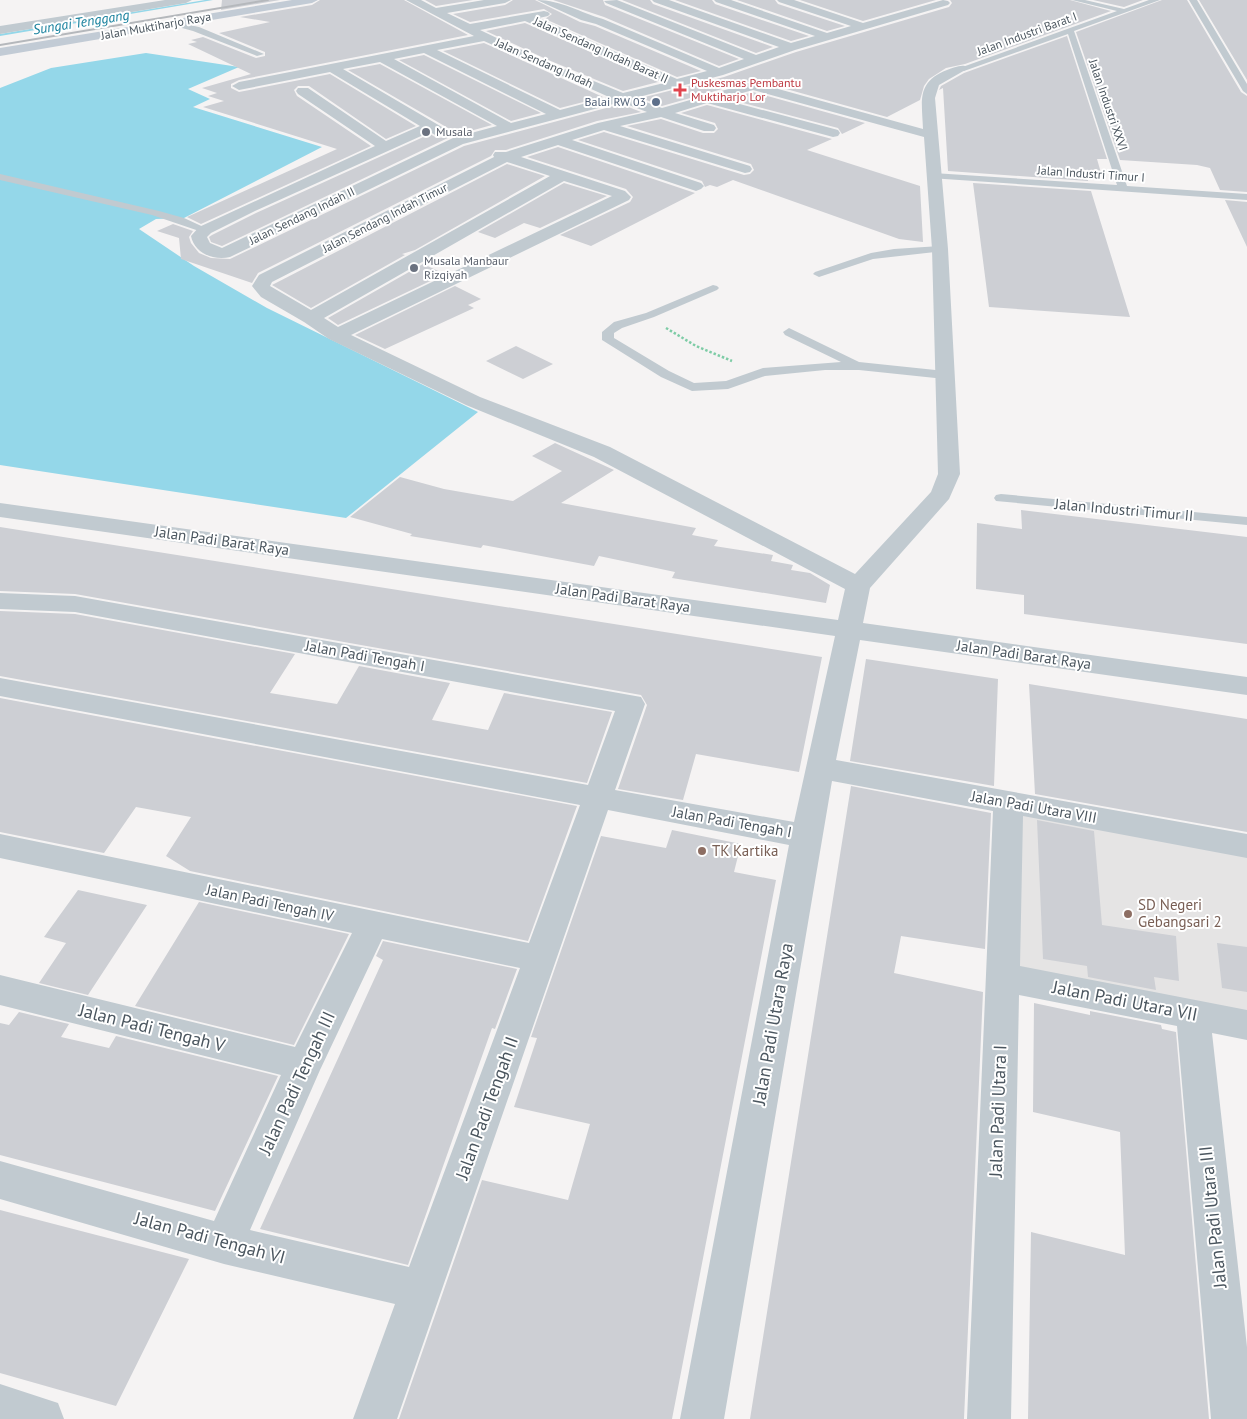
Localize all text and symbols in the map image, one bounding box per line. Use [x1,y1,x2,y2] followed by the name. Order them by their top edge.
[32,5,130,39] water label: Sungai Tenggang
[99,8,212,43] street label: Jalan Muktiharjo Raya
[974,9,1079,59] street label: Jalan Industri Barat I
[531,14,671,86] street label: Jalan Sendang Indah Barat II
[493,35,595,91] street label: Jalan Sendang Indah
[1085,56,1131,153] street label: Jalan Industri XXVI
[691,75,801,104] place label: Puskesmas Pembantu Muktiharjo Lor
[673,83,687,97] marker: Puskesmas Pembantu Muktiharjo Lor
[585,94,646,109] place label: Balai RW 03
[650,96,662,108] marker: Balai RW 03
[436,124,472,139] place label: Musala
[420,126,432,138] marker: Musala
[1036,162,1145,185] street label: Jalan Industri Timur I
[319,179,450,256] street label: Jalan Sendang Indah Timur
[246,183,357,248] street label: Jalan Sendang Indah II
[424,253,509,282] place label: Musala Manbaur Rizqiyah
[408,262,420,274] marker: Musala Manbaur Rizqiyah
[1053,494,1194,525] street label: Jalan Industri Timur II
[153,522,291,559] street label: Jalan Padi Barat Raya
[554,579,692,616] street label: Jalan Padi Barat Raya
[303,635,426,675] street label: Jalan Padi Tengah I
[955,636,1093,673] street label: Jalan Padi Barat Raya
[969,786,1098,827] street label: Jalan Padi Utara VIII
[670,801,793,841] street label: Jalan Padi Tengah I
[712,841,778,860] place label: TK Kartika
[696,845,708,857] marker: TK Kartika
[204,880,336,925] street label: Jalan Padi Tengah IV
[1138,895,1222,931] place label: SD Negeri Gebangsari 2
[1122,908,1134,920] marker: SD Negeri Gebangsari 2
[747,941,798,1108] street label: Jalan Padi Utara Raya
[1050,975,1200,1026] street label: Jalan Padi Utara VII
[76,998,228,1057] street label: Jalan Padi Tengah V
[253,1007,340,1159] street label: Jalan Padi Tengah III
[450,1033,523,1183] street label: Jalan Padi Tengah II
[984,1044,1011,1179] street label: Jalan Padi Utara I
[1194,1145,1232,1290] street label: Jalan Padi Utara III
[131,1206,288,1269] street label: Jalan Padi Tengah VI

